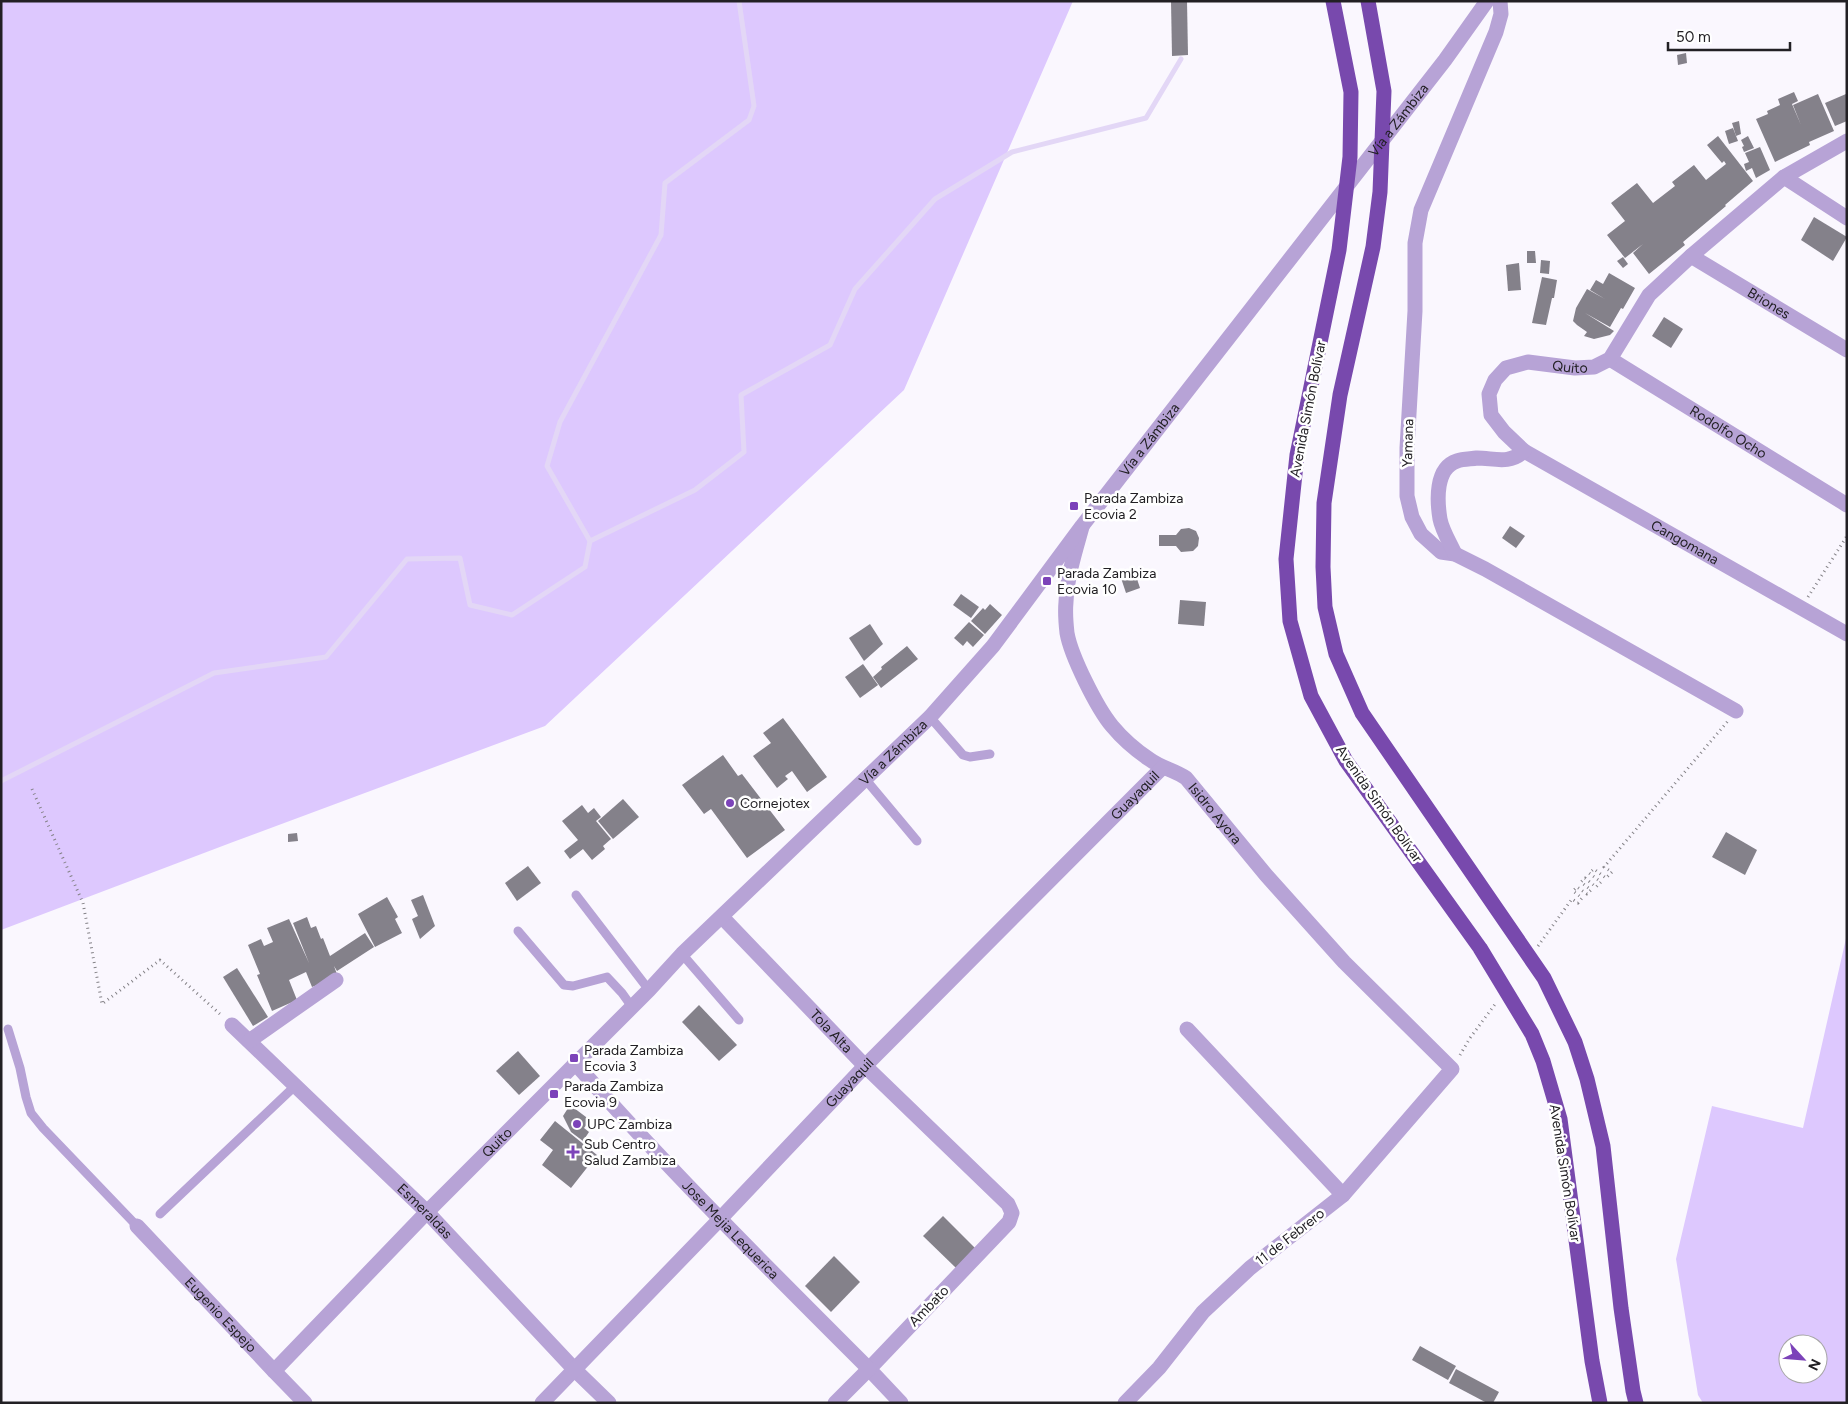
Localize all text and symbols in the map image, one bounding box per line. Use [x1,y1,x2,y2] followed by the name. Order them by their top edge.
[1668,20,1790,52] scale bar
[1676,28,1711,46] text: 50 m
[1365,80,1432,160] street label: Vía a Zámbiza
[1745,284,1793,322] street label: Briones
[1286,339,1330,479] street label: Avenida Simón Bolívar
[1551,357,1588,377] street label: Quito
[1116,400,1183,479] street label: Vía a Zámbiza
[1687,402,1770,462] street label: Rodolfo Ocho
[1399,418,1417,468] street label: Yamana
[1084,490,1183,523] place label: Parada Zambiza Ecovia 2
[1068,500,1080,512] marker: Parada Zambiza Ecovia 2
[1648,516,1722,568] street label: Cangomana
[1057,565,1156,598] place label: Parada Zambiza Ecovia 10
[1041,575,1053,587] marker: Parada Zambiza Ecovia 10
[856,716,931,789] street label: Vía a Zámbiza
[1332,742,1426,866] street label: Avenida Simón Bolívar
[1107,767,1163,823] street label: Guayaquil
[1185,779,1245,848] street label: Isidro Ayora
[740,795,810,812] place label: Cornejotex
[724,797,736,809] marker: Cornejotex
[807,1006,856,1056] street label: Tola Alta
[584,1042,683,1075] place label: Parada Zambiza Ecovia 3
[568,1052,580,1064] marker: Parada Zambiza Ecovia 3
[822,1054,877,1111] street label: Guayaquil
[564,1078,663,1111] place label: Parada Zambiza Ecovia 9
[548,1088,560,1100] marker: Parada Zambiza Ecovia 9
[1546,1103,1584,1243] street label: Avenida Simón Bolívar
[587,1116,672,1133] place label: UPC Zambiza
[571,1118,583,1130] marker: UPC Zambiza
[478,1124,515,1161] street label: Quito
[584,1136,676,1169] place label: Sub Centro Salud Zambiza
[566,1145,580,1159] marker: Sub Centro Salud Zambiza
[679,1177,783,1282] street label: Jose Mejia Lequerica
[394,1180,456,1242] street label: Esmeraldas
[1252,1205,1328,1269] street label: 11 de Febrero
[181,1273,260,1356] street label: Eugenio Espejo
[905,1282,953,1330] street label: Ambato
[1778,1334,1828,1384] north arrow
[1804,1356,1824,1373] text: N

